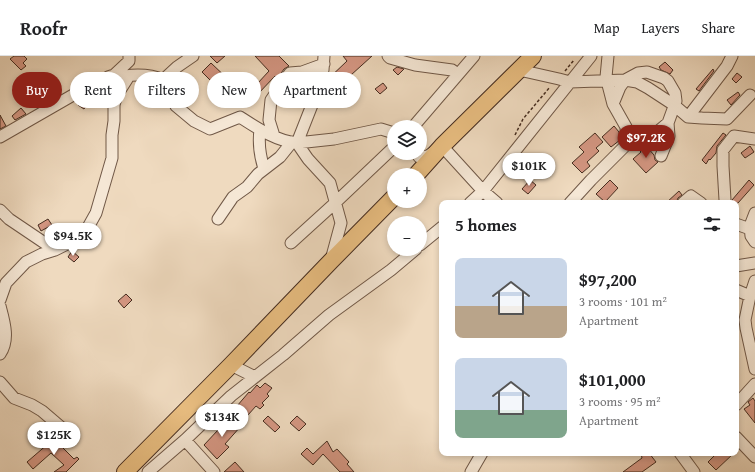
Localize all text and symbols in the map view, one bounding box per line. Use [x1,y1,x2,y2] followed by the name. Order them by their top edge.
[20,14,67,42] text: Roofr
[594,18,620,38] text: Map
[642,18,680,38] text: Layers
[702,18,735,38] text: Share
[12,72,62,108] chip: Buy
[70,72,126,108] chip: Rent
[134,72,199,108] chip: Filters
[207,72,261,108] chip: New
[269,72,361,108] chip: Apartment
[387,120,427,256] map controls
[387,120,427,160] button: layers
[613,125,679,159] pin: $97.2K
[627,128,665,147] text: $97.2K
[501,153,557,187] pin: $101K
[511,156,547,175] text: $101K
[387,168,427,208] button: +
[455,212,517,237] text: 5 homes
[701,213,723,235] icon: filters
[387,216,427,256] button: −
[40,223,106,257] pin: $94.5K
[54,226,92,245] text: $94.5K
[579,267,637,292] text: $97,200
[487,274,535,322] icon: home
[579,292,667,311] text: 3 rooms · 101 m²
[579,311,639,330] text: Apartment
[579,367,645,392] text: $101,000
[487,374,535,422] icon: home
[579,392,661,411] text: 3 rooms · 95 m²
[194,404,250,438] pin: $134K
[204,407,240,426] text: $134K
[579,411,639,430] text: Apartment
[26,422,82,456] pin: $125K
[36,425,72,444] text: $125K

